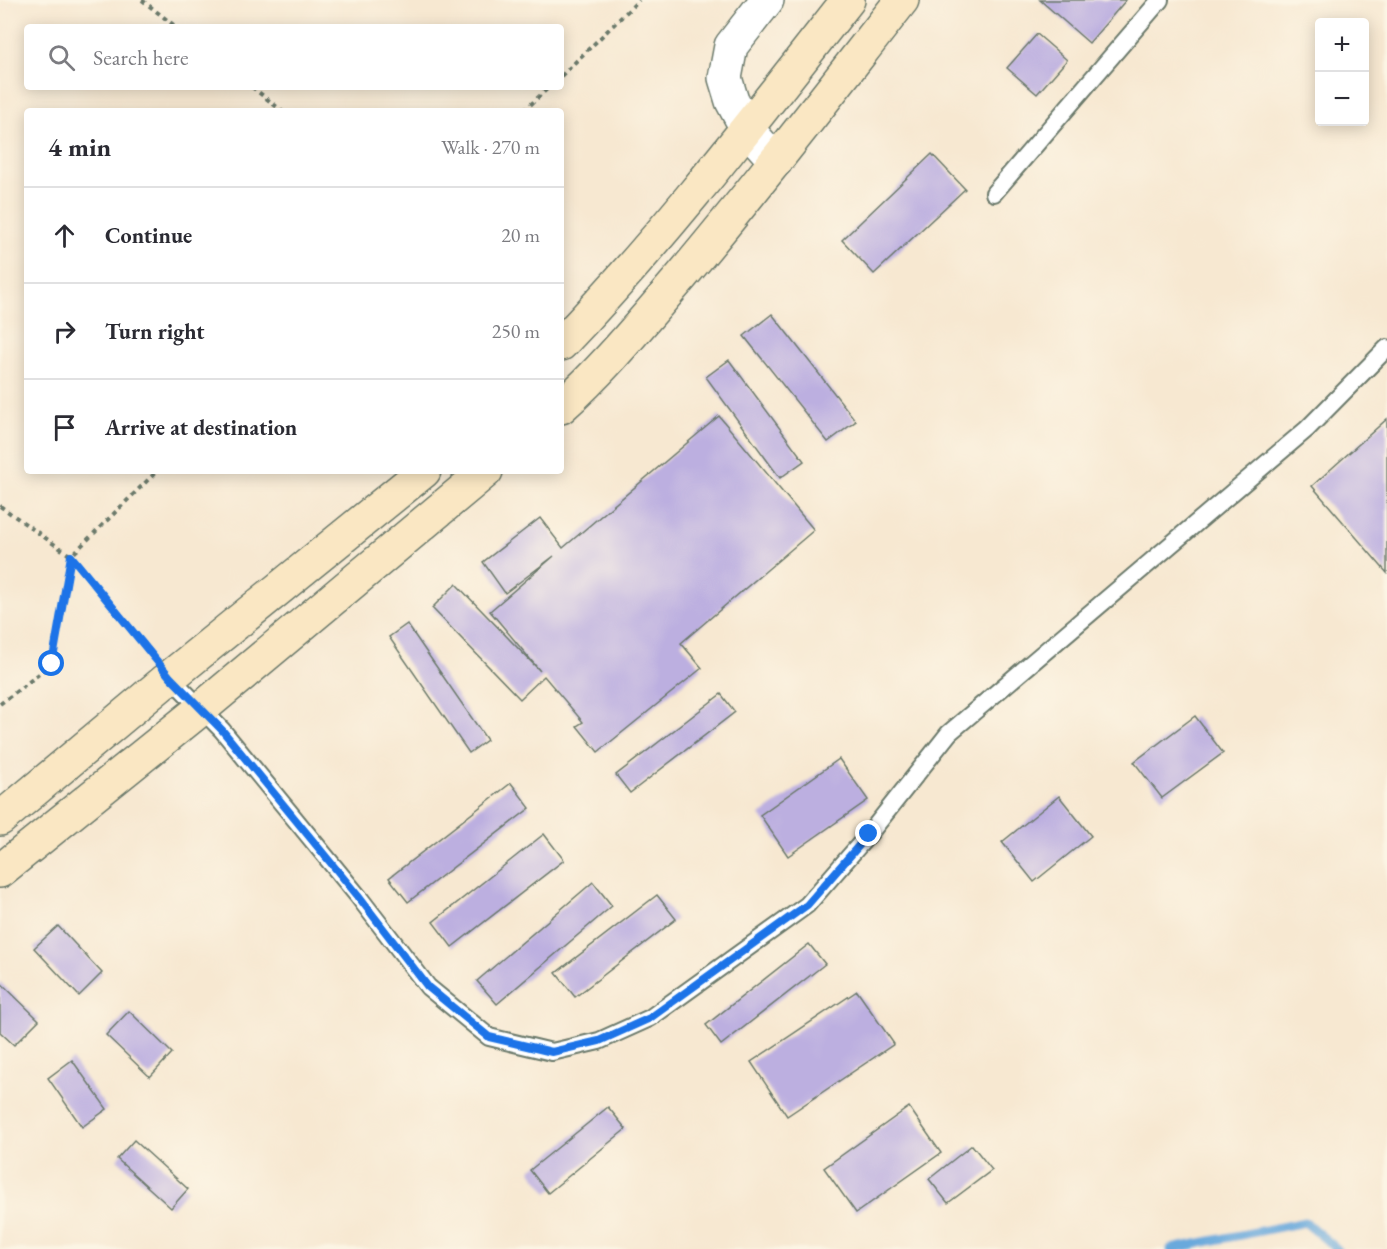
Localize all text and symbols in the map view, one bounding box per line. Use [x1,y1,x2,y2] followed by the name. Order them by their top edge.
[1315,18,1369,126] map controls
[1315,18,1369,72] button: +
[24,24,564,90] search box
[45,41,78,74] icon: search
[93,43,188,72] text: Search here
[1315,72,1369,126] button: −
[48,130,111,164] text: 4 min
[441,134,540,160] text: Walk · 270 m
[48,219,81,252] icon: ahead
[105,221,192,250] text: Continue
[501,222,540,248] text: 20 m
[48,315,81,348] icon: right
[105,317,204,346] text: Turn right
[492,318,540,344] text: 250 m
[48,411,81,444] icon: arrive
[105,413,297,442] text: Arrive at destination
[38,650,64,676] route start
[855,820,881,846] route end

